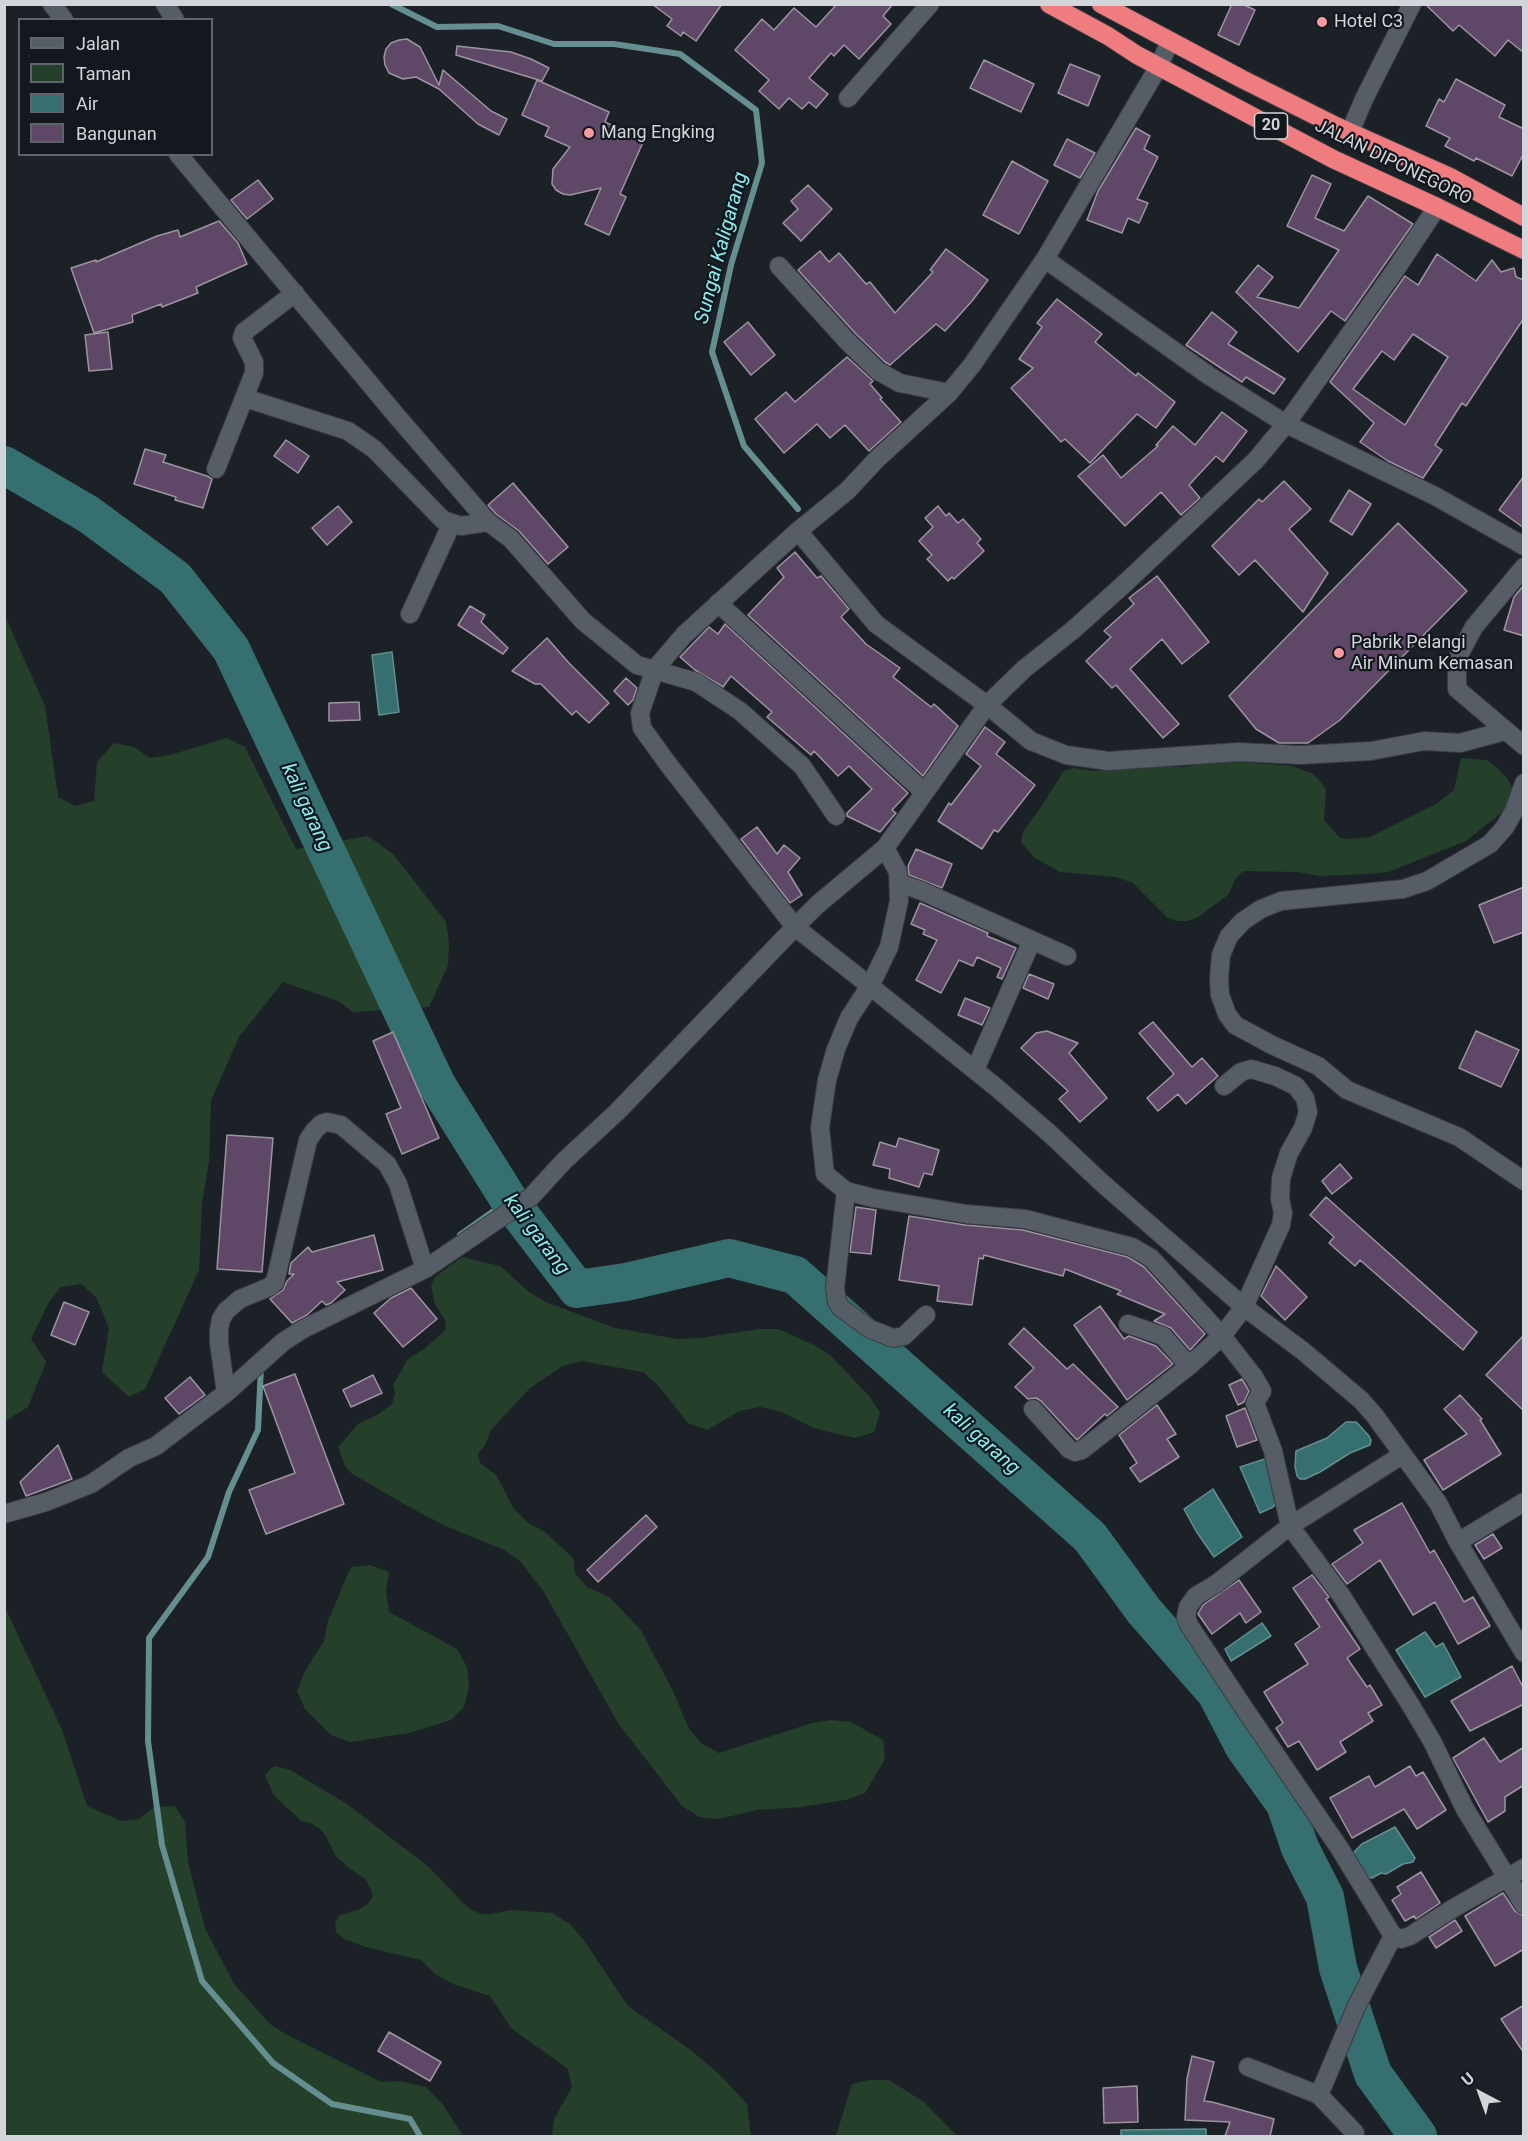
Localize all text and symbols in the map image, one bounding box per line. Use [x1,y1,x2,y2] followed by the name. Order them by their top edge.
[1334,11,1403,33] place label: Hotel C3
[1315,15,1329,29] marker: Hotel C3
[18,18,213,156] legend
[76,33,120,54] text: Jalan
[76,63,131,84] text: Taman
[76,93,98,114] text: Air
[1254,113,1288,139] road number: 20
[1311,116,1475,210] street label: JALAN DIPONEGORO
[601,122,715,144] place label: Mang Engking
[76,123,157,144] text: Bangunan
[582,126,596,140] marker: Mang Engking
[690,170,754,326] water label: Sungai Kaligarang
[1351,632,1513,674] place label: Pabrik Pelangi Air Minum Kemasan
[1332,646,1346,660] marker: Pabrik Pelangi Air Minum Kemasan
[275,760,337,856] water label: kali garang
[498,1190,574,1280] water label: kali garang
[938,1399,1024,1481] water label: kali garang
[1450,2063,1510,2123] north arrow
[1458,2068,1478,2090] text: U

